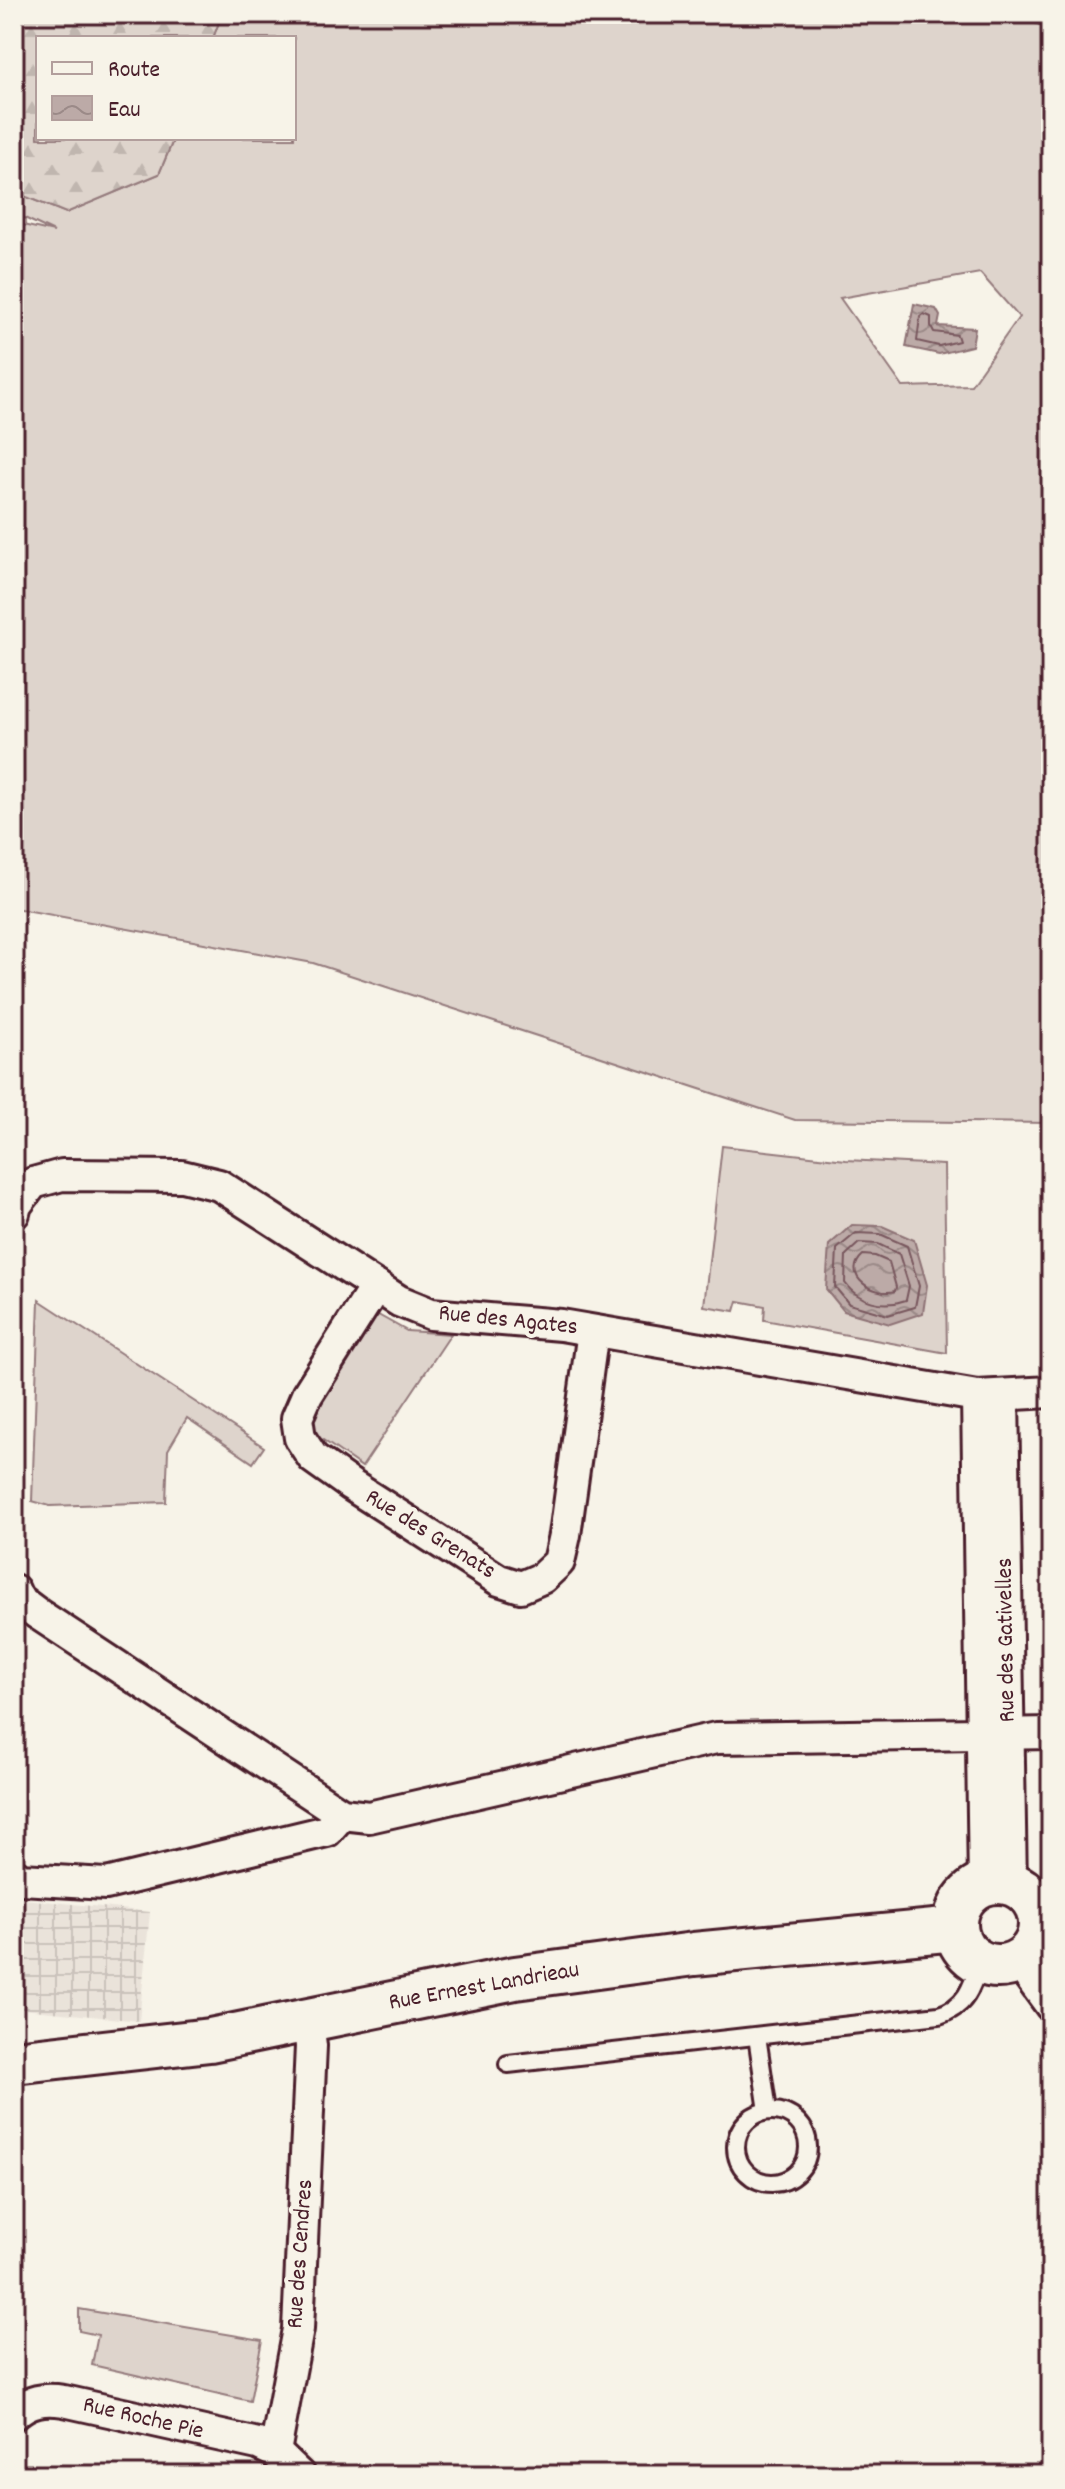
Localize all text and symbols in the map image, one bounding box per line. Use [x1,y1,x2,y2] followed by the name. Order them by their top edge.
[36,36,296,140] legend
[108,54,160,88] text: Route
[108,94,141,128] text: Eau
[437,1297,579,1345] street label: Rue des Agates
[358,1481,502,1589] street label: Rue des Grenats
[989,1557,1025,1723] street label: Rue des Gativelles
[386,1954,582,2020] street label: Rue Ernest Landrieau
[279,2178,323,2330] street label: Rue des Cendres
[79,2389,207,2449] street label: Rue Roche Pie

